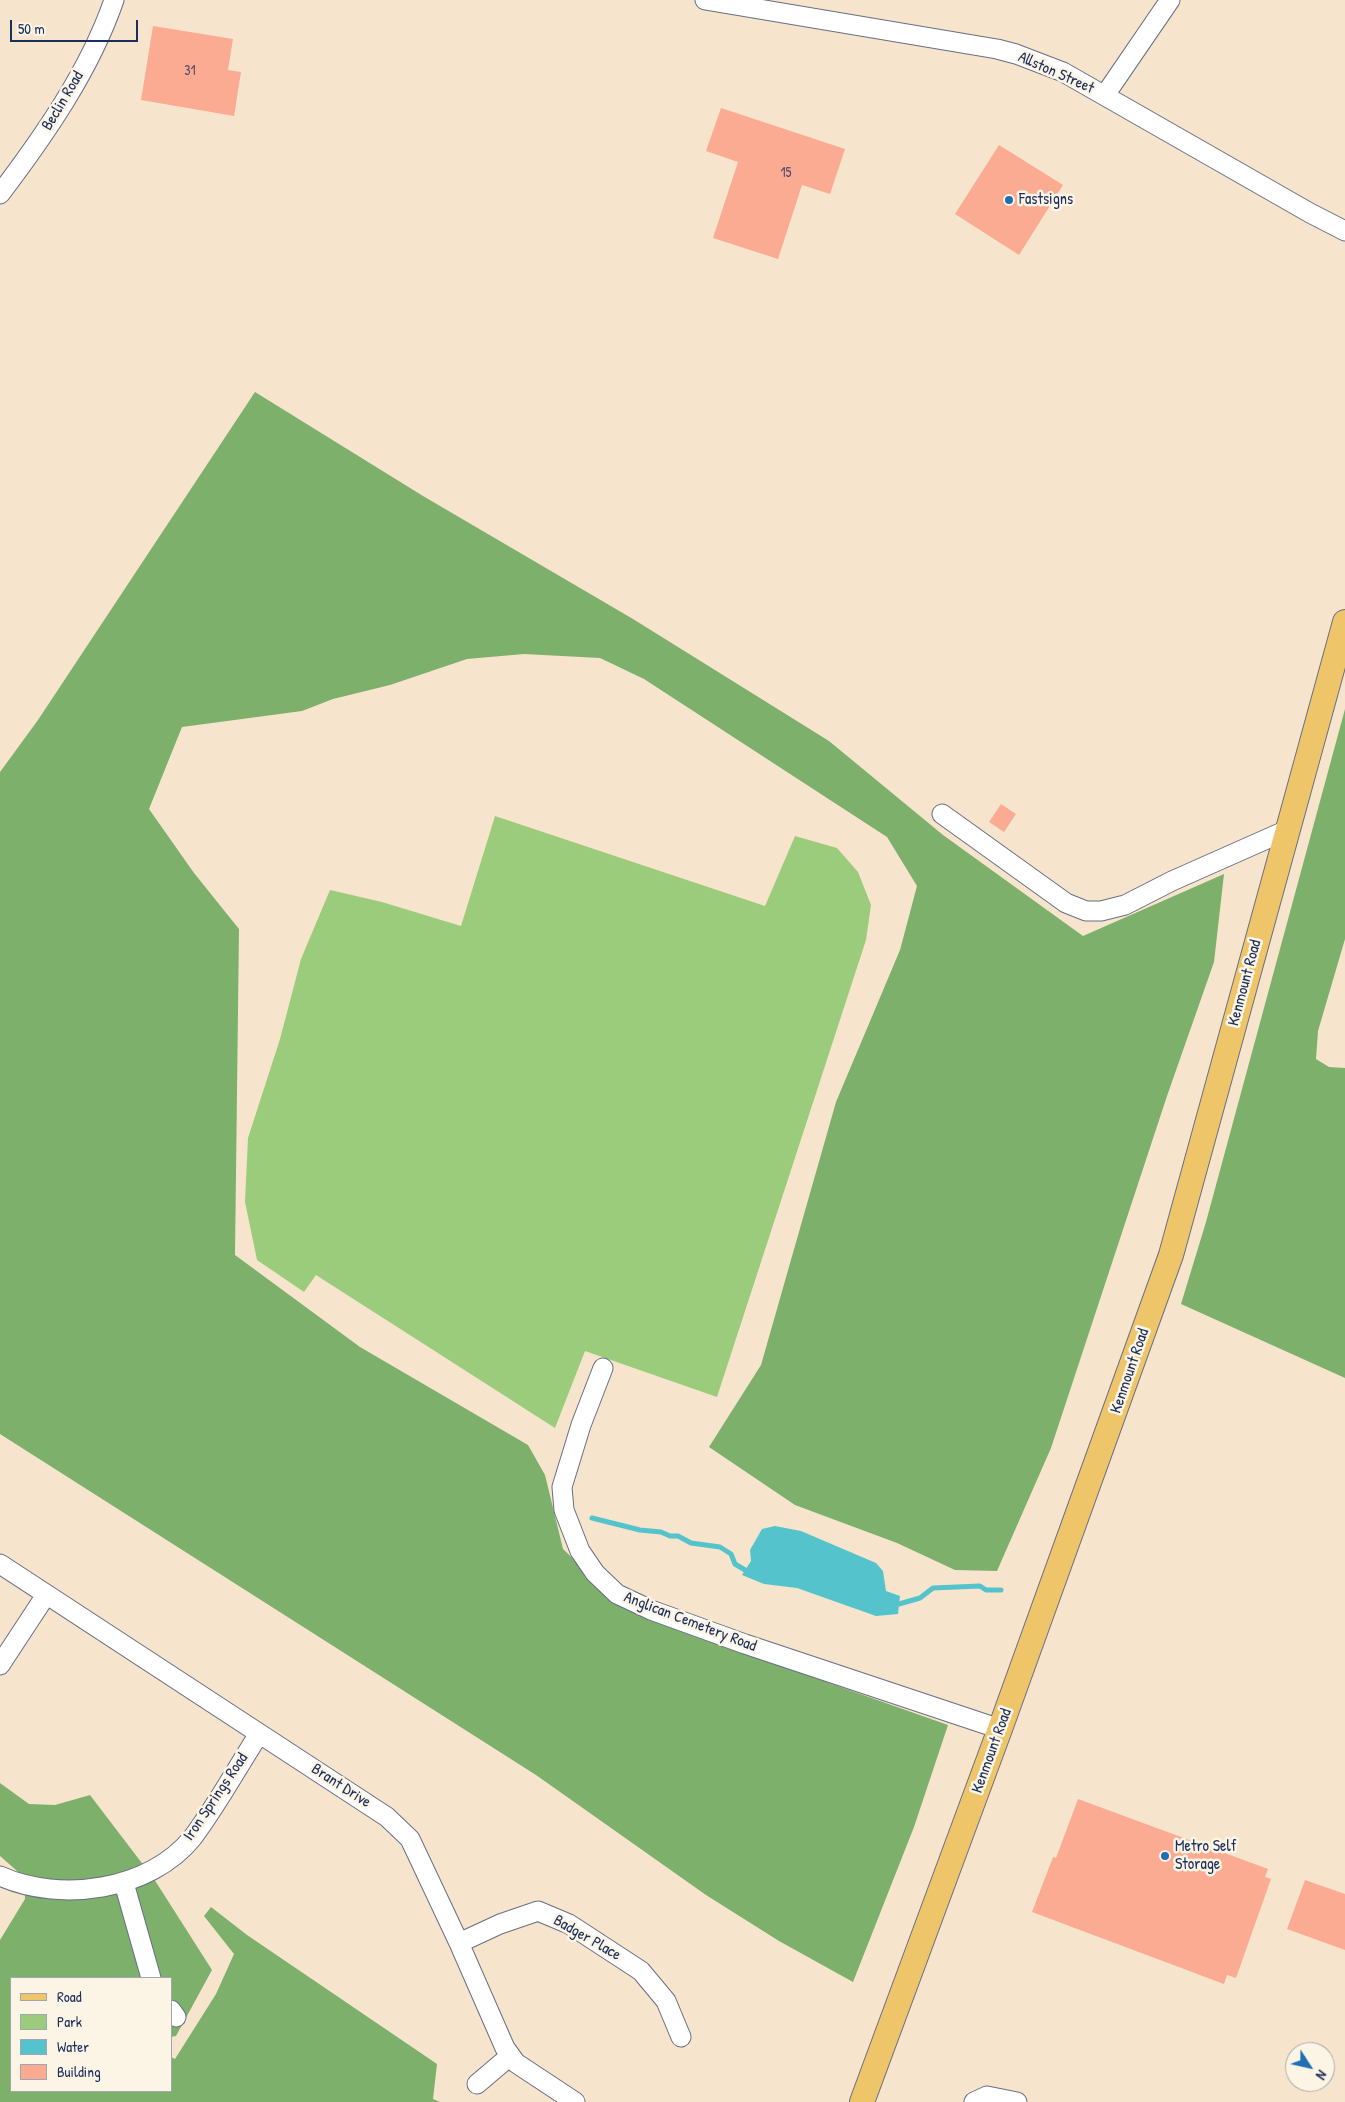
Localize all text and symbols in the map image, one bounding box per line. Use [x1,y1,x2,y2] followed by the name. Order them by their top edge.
[12,10,140,42] scale bar
[18,18,45,39] text: 50 m
[1015,48,1097,98] street label: Allston Street
[184,63,196,79] house number: 31
[38,68,88,134] street label: Beclin Road
[780,165,792,181] house number: 15
[1019,190,1073,210] place label: Fastsigns
[1003,194,1015,206] marker: Fastsigns
[1224,938,1266,1028] street label: Kenmount Road
[1107,1326,1153,1416] street label: Kenmount Road
[621,1588,759,1656] street label: Anglican Cemetery Road
[968,1706,1016,1796] street label: Kenmount Road
[180,1750,252,1844] street label: Iron Springs Road
[308,1760,374,1812] street label: Brant Drive
[1175,1837,1236,1875] place label: Metro Self Storage
[1159,1850,1171,1862] marker: Metro Self Storage
[550,1911,624,1965] street label: Badger Place
[10,1977,172,2092] legend
[57,1986,82,2007] text: Road
[57,2011,82,2032] text: Park
[57,2036,89,2057] text: Water
[1285,2042,1335,2092] north arrow
[57,2061,101,2082] text: Building
[1312,2067,1332,2084] text: N

